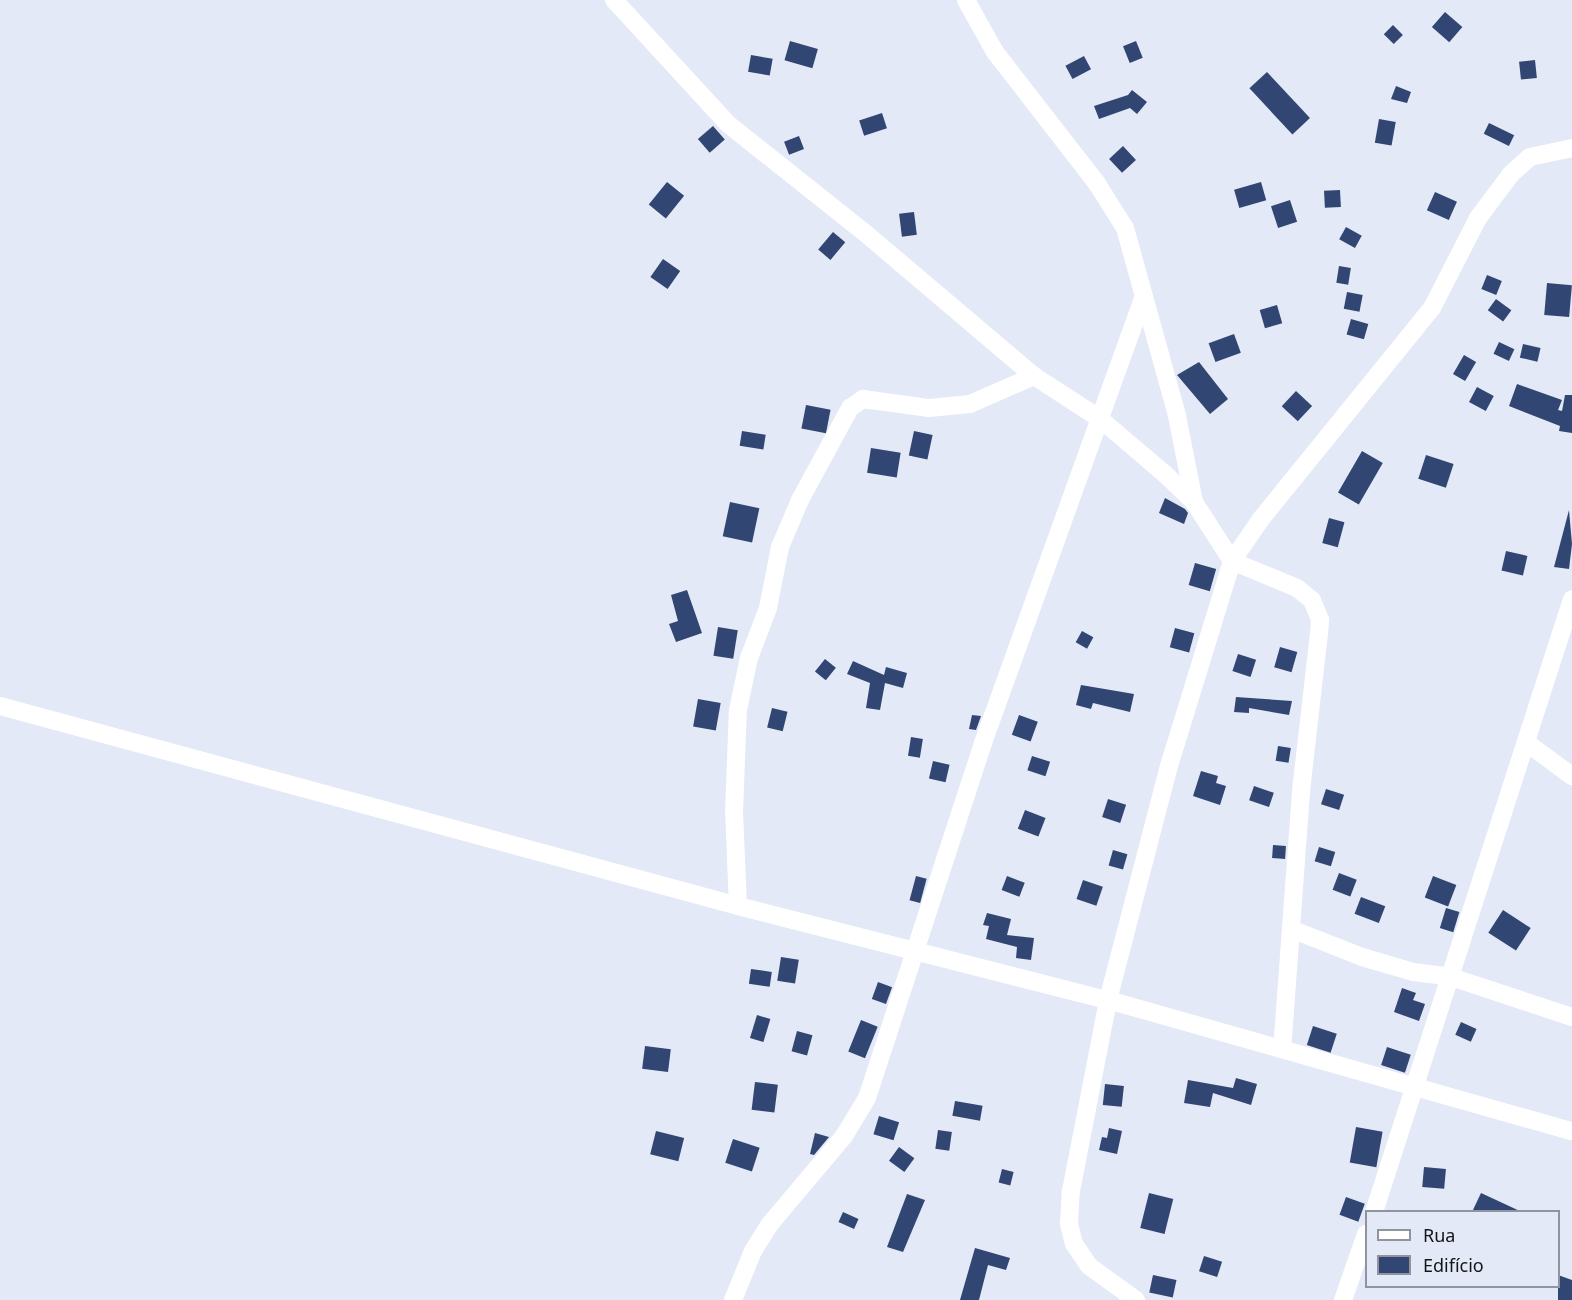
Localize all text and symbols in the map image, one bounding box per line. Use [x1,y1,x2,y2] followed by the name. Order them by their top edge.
[1365,1210,1560,1288] legend
[1423,1223,1455,1247] text: Rua
[1423,1253,1484,1277] text: Edifício

